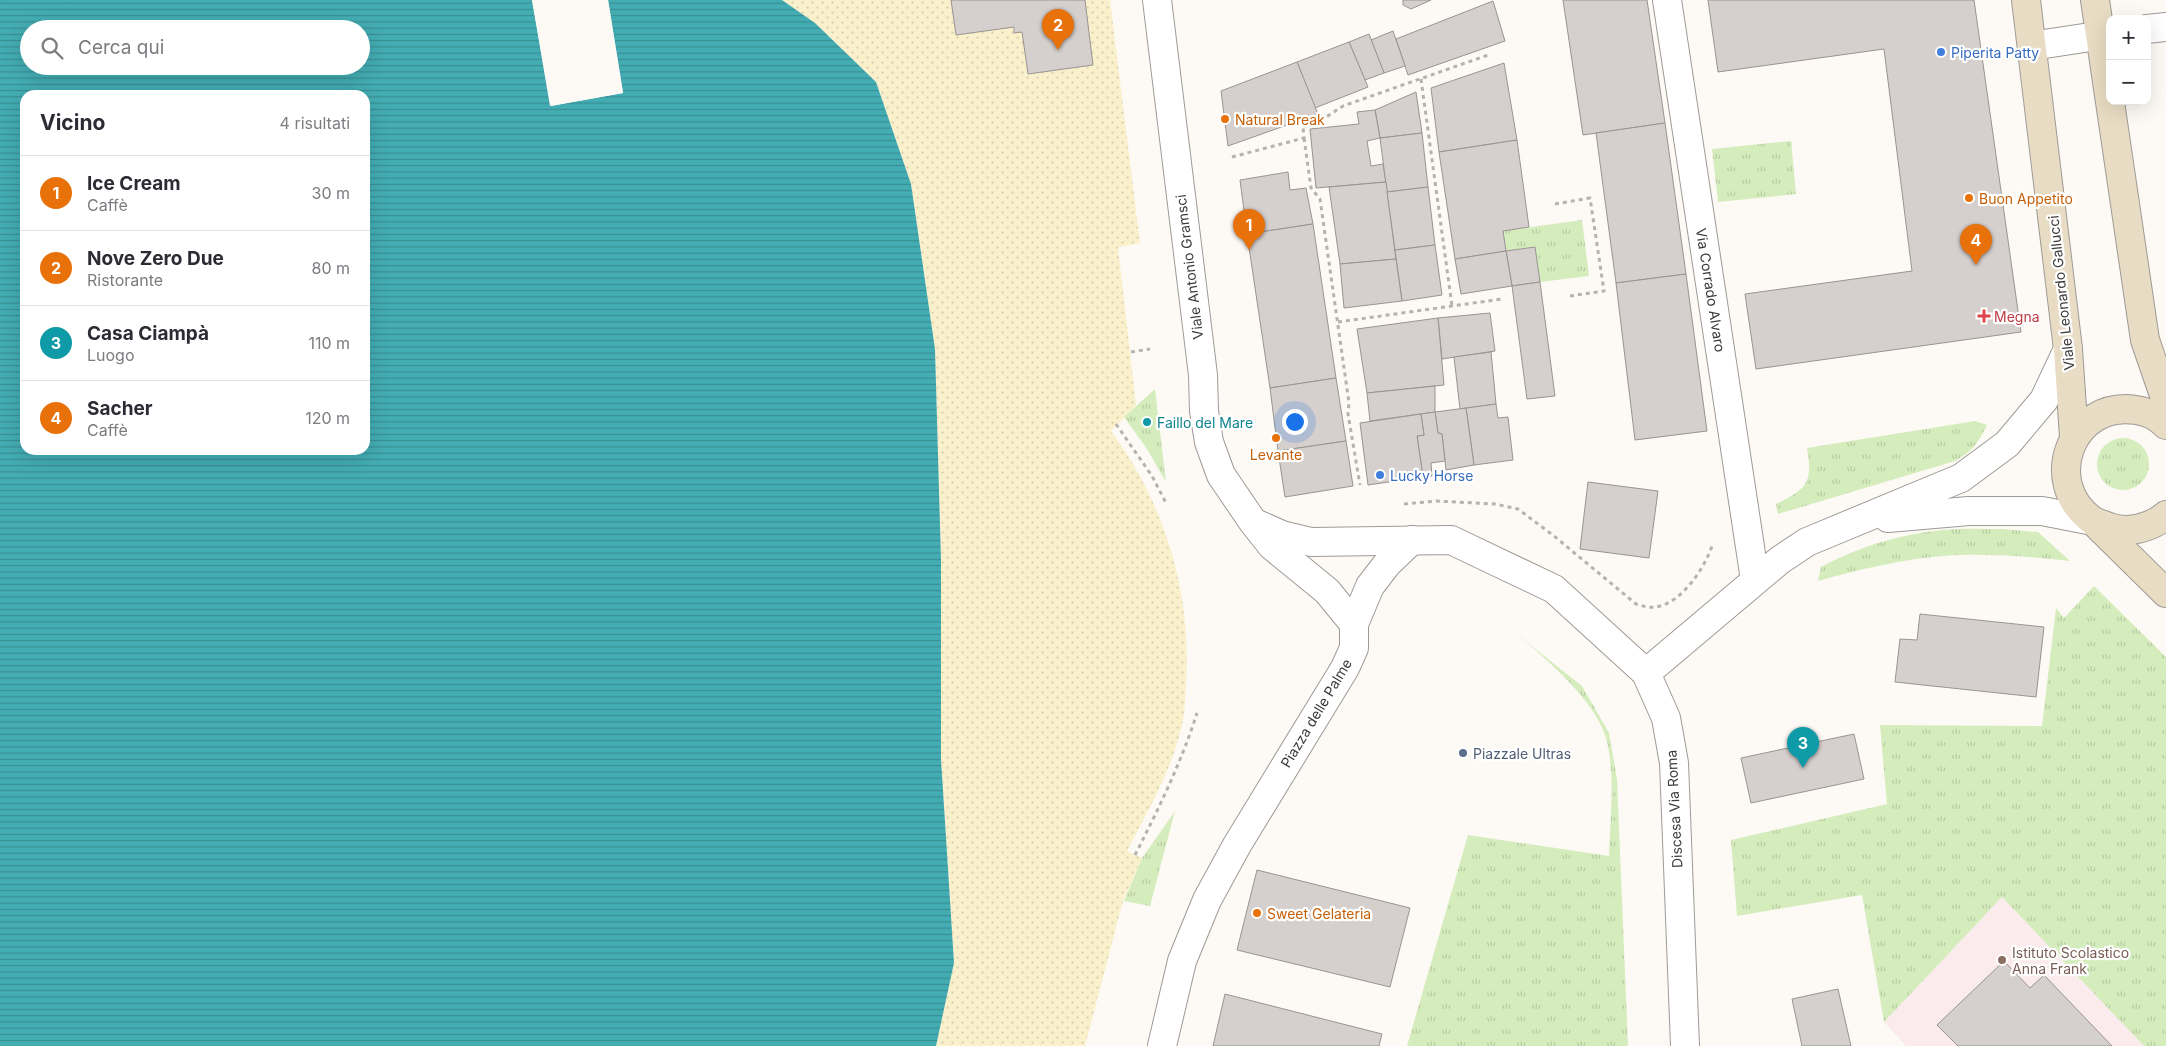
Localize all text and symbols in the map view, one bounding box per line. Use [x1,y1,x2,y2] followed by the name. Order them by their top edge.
[1042,9,1074,50] pin: 2
[2106,15,2151,105] map controls
[2106,15,2151,60] button: +
[20,20,370,75] search box
[38,34,66,62] icon: search
[78,36,164,59] text: Cerca qui
[1951,44,2039,61] place label: Piperita Patty
[1935,46,1947,58] marker: Piperita Patty
[2106,60,2151,105] button: −
[40,110,105,135] text: Vicino
[1235,111,1325,128] place label: Natural Break
[280,113,350,133] text: 4 risultati
[1219,113,1231,125] marker: Natural Break
[87,172,181,195] text: Ice Cream
[53,183,59,203] text: 1
[312,183,350,203] text: 30 m
[1979,190,2073,207] place label: Buon Appetito
[1963,192,1975,204] marker: Buon Appetito
[1172,194,1206,340] street label: Viale Antonio Gramsci
[87,195,128,215] text: Caffè
[1233,209,1265,250] pin: 1
[2044,215,2078,371] street label: Viale Leonardo Gallucci
[1960,224,1992,265] pin: 4
[1693,227,1729,353] street label: Via Corrado Alvaro
[87,247,224,270] text: Nove Zero Due
[51,258,61,278] text: 2
[311,258,350,278] text: 80 m
[87,270,163,290] text: Ristorante
[1994,308,2040,325] place label: Megna
[1978,310,1990,322] marker: Megna
[87,322,209,345] text: Casa Ciampà
[51,333,61,353] text: 3
[308,333,350,353] text: 110 m
[87,345,135,365] text: Luogo
[87,397,153,420] text: Sacher
[51,408,61,428] text: 4
[305,408,350,428] text: 120 m
[1282,409,1308,435] your location
[1157,414,1253,431] place label: Faillo del Mare
[1141,416,1153,428] marker: Faillo del Mare
[87,420,128,440] text: Caffè
[1270,432,1282,444] marker: Levante
[1250,446,1302,463] place label: Levante
[1390,467,1473,484] place label: Lucky Horse
[1374,469,1386,481] marker: Lucky Horse
[1277,656,1355,770] street label: Piazza delle Palme
[1787,727,1819,768] pin: 3
[1473,745,1571,762] place label: Piazzale Ultras
[1457,747,1469,759] marker: Piazzale Ultras
[1662,749,1686,869] street label: Discesa Via Roma
[1267,905,1371,922] place label: Sweet Gelateria
[1251,907,1263,919] marker: Sweet Gelateria
[2012,944,2129,977] place label: Istituto Scolastico Anna Frank
[1996,954,2008,966] marker: Istituto Scolastico Anna Frank

